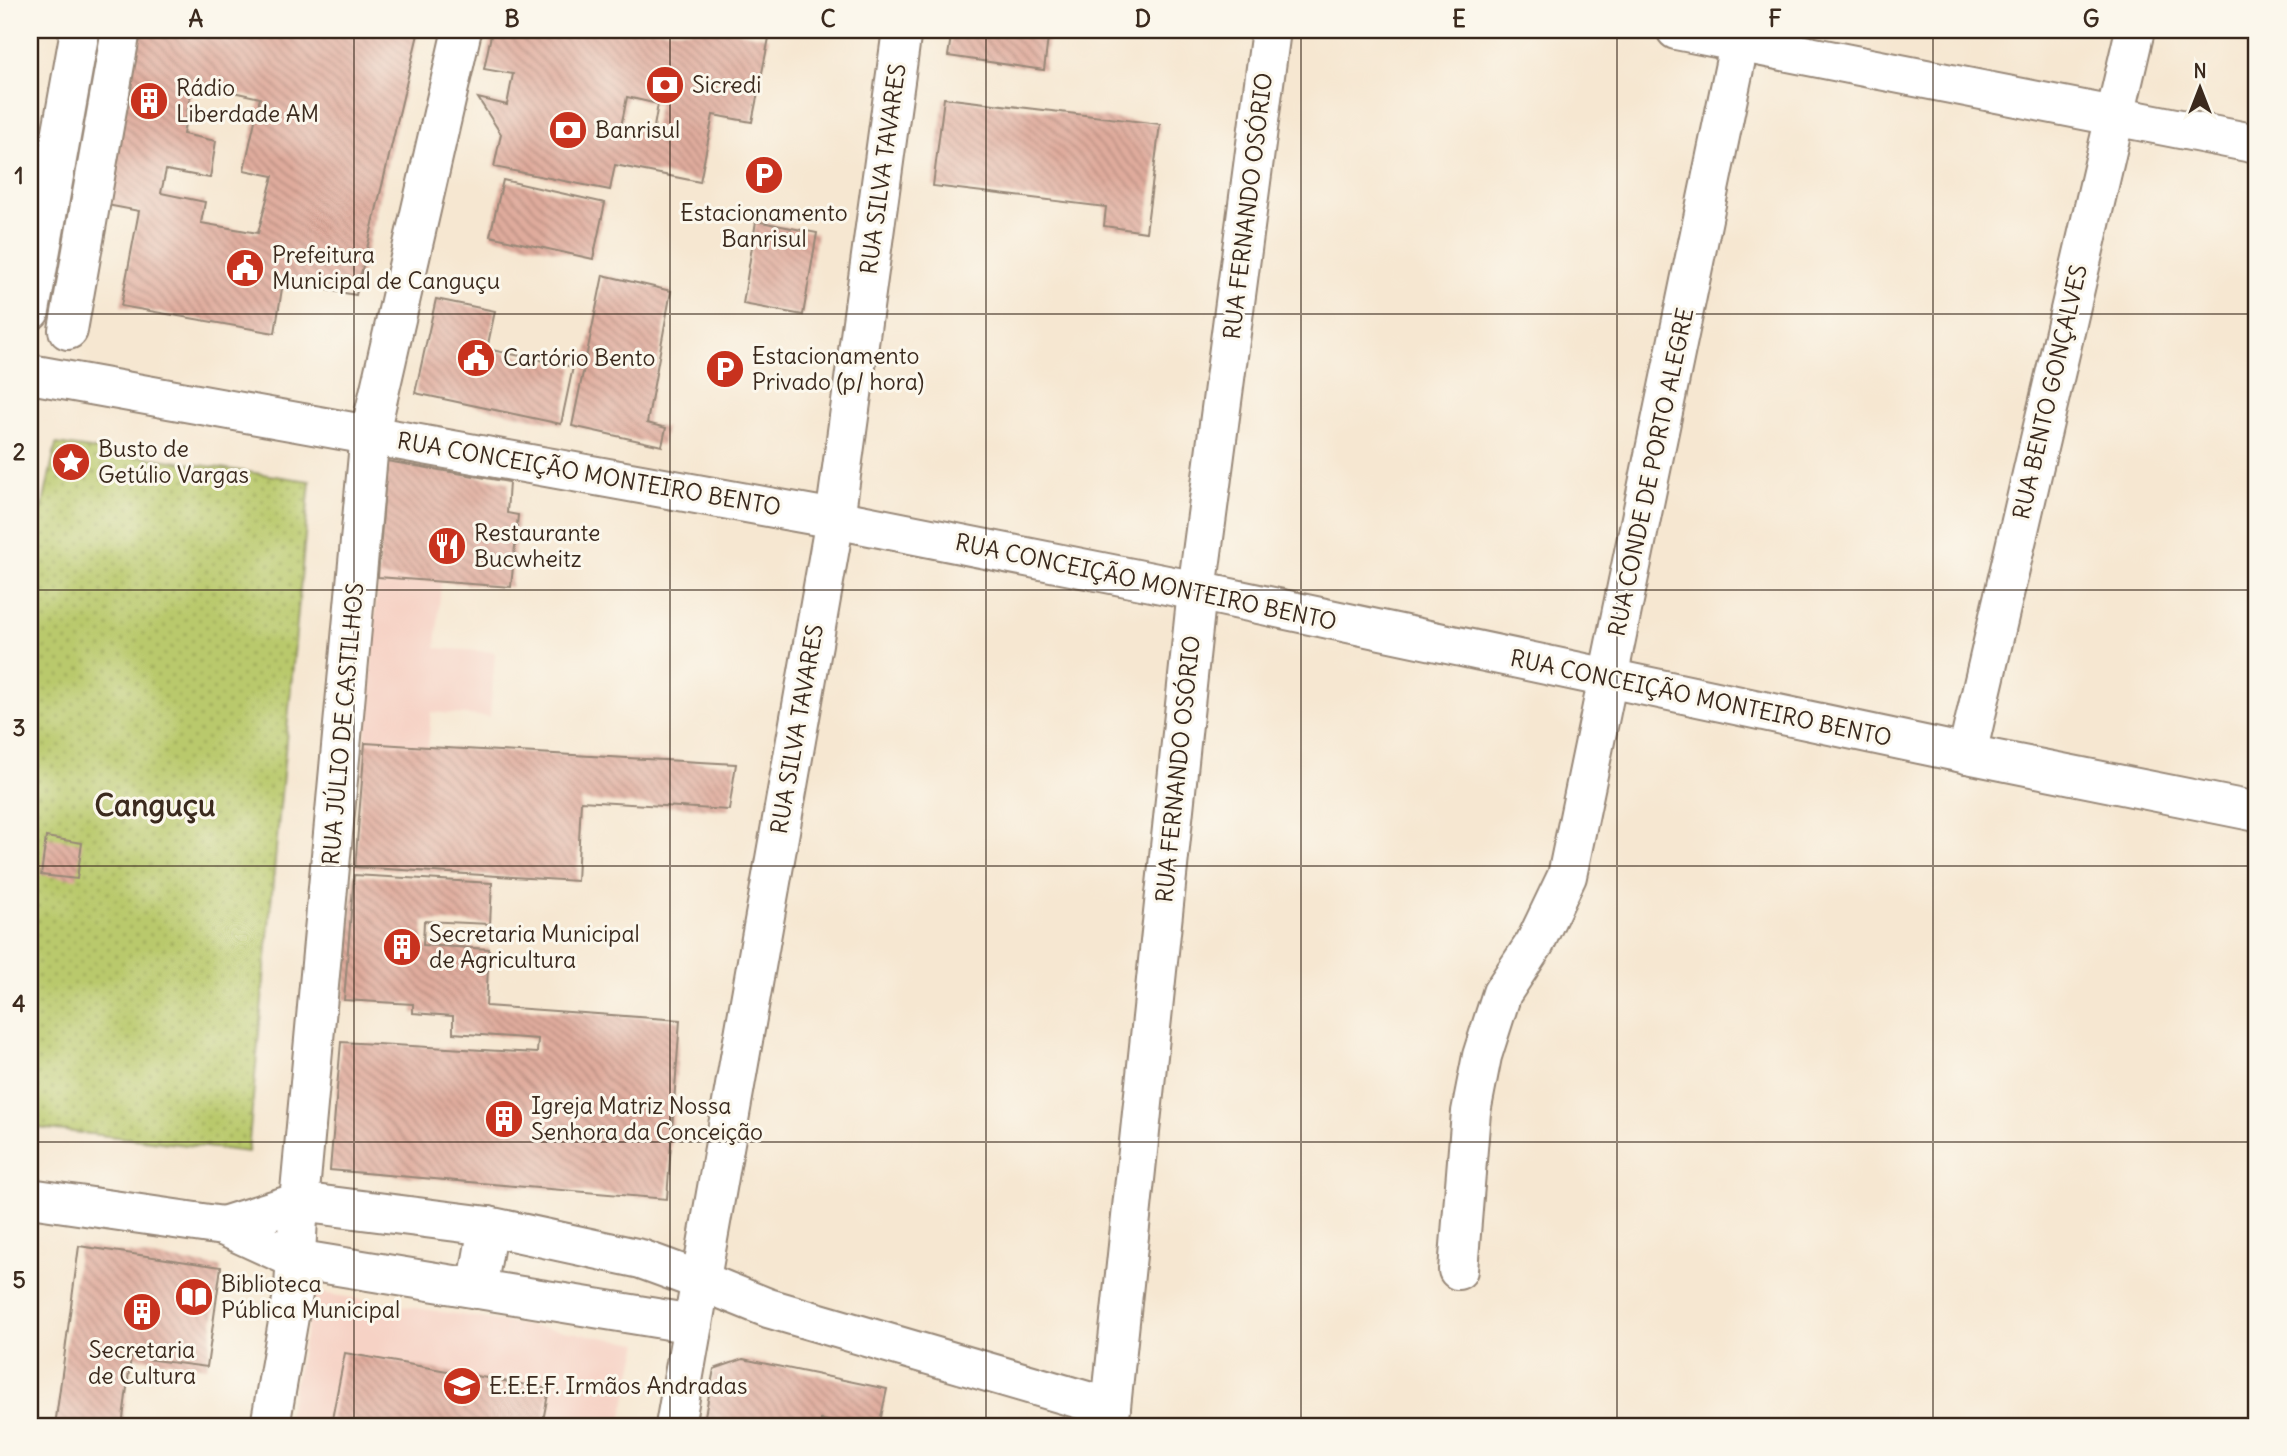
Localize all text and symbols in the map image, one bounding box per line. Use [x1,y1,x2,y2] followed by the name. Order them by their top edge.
[189,4,204,33] text: A
[504,4,520,33] text: B
[820,4,836,33] text: C
[1135,4,1151,33] text: D
[1452,4,1466,33] text: E
[1768,4,1782,33] text: F
[2083,4,2099,33] text: G
[2164,52,2234,122] north arrow
[2193,59,2207,83] text: N
[853,62,912,276] street label: RUA SILVA TAVARES
[644,64,686,106] bank icon: Sicredi
[692,70,761,99] place label: Sicredi
[1217,71,1278,341] street label: RUA FERNANDO OSÓRIO
[176,73,319,128] place label: Rádio Liberdade AM
[128,80,170,122] building icon: Rádio Liberdade AM
[547,109,589,151] bank icon: Banrisul
[595,115,680,144] place label: Banrisul
[743,154,785,196] parking icon: Estacionamento Banrisul
[14,161,24,190] text: 1
[680,198,848,253] place label: Estacionamento Banrisul
[272,240,500,295] place label: Prefeitura Municipal de Canguçu
[224,247,266,289] public building icon: Prefeitura Municipal de Canguçu
[2006,262,2093,522] street label: RUA BENTO GONÇALVES
[1601,305,1700,639] street label: RUA CONDE DE PORTO ALEGRE
[455,337,497,379] public building icon: Cartório Bento
[752,341,924,396] place label: Estacionamento Privado (p/ hora)
[503,343,655,372] place label: Cartório Bento
[704,348,746,390] parking icon: Estacionamento Privado (p/ hora)
[395,425,783,522] street label: RUA CONCEIÇÃO MONTEIRO BENTO
[98,434,249,489] place label: Busto de Getúlio Vargas
[13,437,26,466] text: 2
[50,441,92,483] place icon: Busto de Getúlio Vargas
[474,518,600,573] place label: Restaurante Bucwheitz
[426,525,468,567] restaurant icon: Restaurante Bucwheitz
[953,527,1339,636] street label: RUA CONCEIÇÃO MONTEIRO BENTO
[316,582,369,866] street label: RUA JÚLIO DE CASTILHOS
[764,622,829,836] street label: RUA SILVA TAVARES
[1149,634,1206,904] street label: RUA FERNANDO OSÓRIO
[1508,643,1894,752] street label: RUA CONCEIÇÃO MONTEIRO BENTO
[12,713,26,742] text: 3
[95,786,215,824] district label: Canguçu
[429,919,640,974] place label: Secretaria Municipal de Agricultura
[381,926,423,968] building icon: Secretaria Municipal de Agricultura
[12,989,26,1018] text: 4
[531,1091,763,1146] place label: Igreja Matriz Nossa Senhora da Conceição
[483,1098,525,1140] building icon: Igreja Matriz Nossa Senhora da Conceição
[12,1265,26,1294] text: 5
[221,1269,400,1324] place label: Biblioteca Pública Municipal
[173,1276,215,1318] library icon: Biblioteca Pública Municipal
[121,1291,163,1333] building icon: Secretaria de Cultura
[88,1335,196,1390] place label: Secretaria de Cultura
[441,1365,483,1407] school or university icon: E.E.E.F. Irmãos Andradas
[489,1371,747,1400] place label: E.E.E.F. Irmãos Andradas

